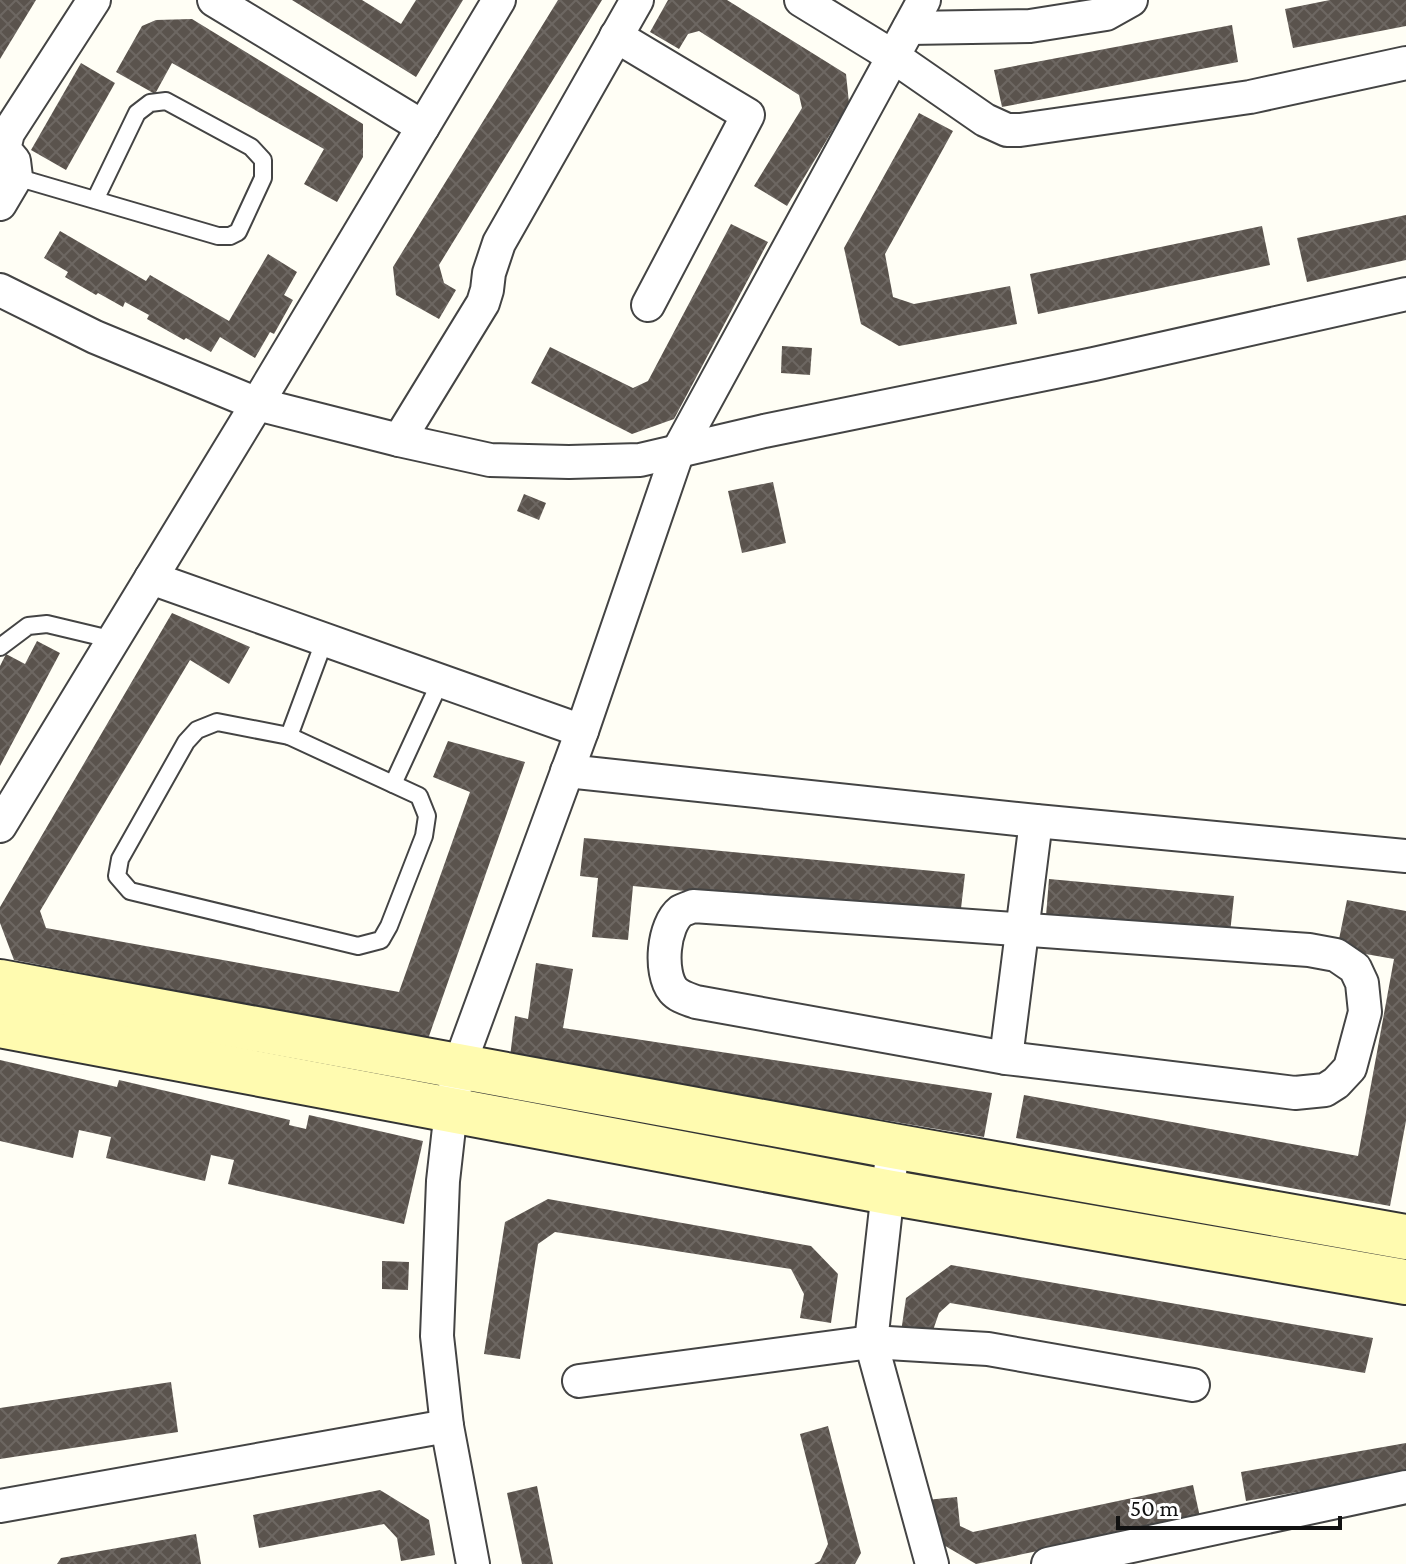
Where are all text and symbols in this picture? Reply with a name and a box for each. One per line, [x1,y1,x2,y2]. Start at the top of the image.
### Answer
scale bar [1118,1480,1340,1530]
text: 50 m [1130,1494,1179,1521]

